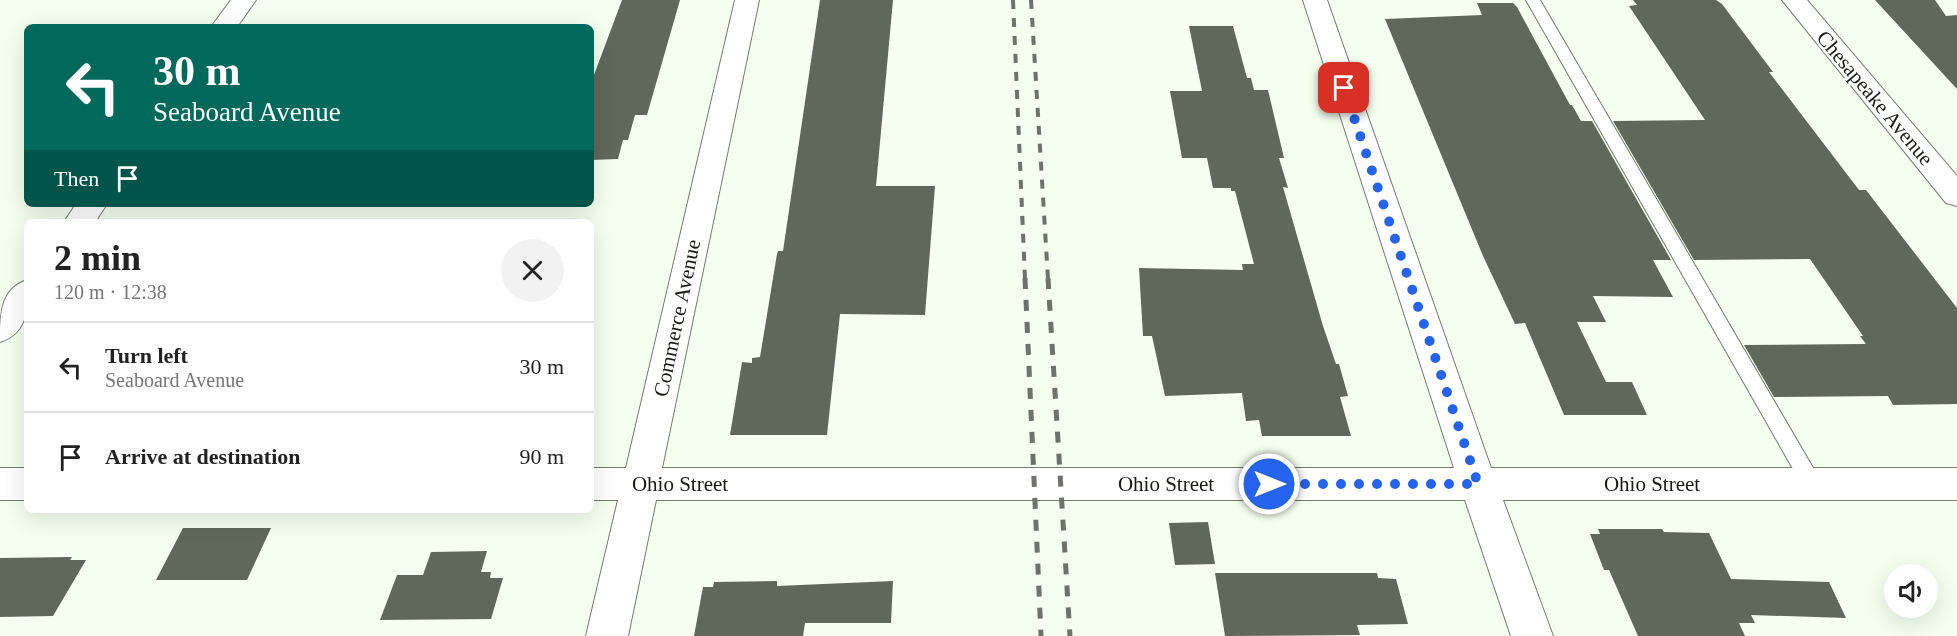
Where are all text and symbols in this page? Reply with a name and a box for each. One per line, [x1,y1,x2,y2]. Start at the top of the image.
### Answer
street label: Chesapeake Avenue [1812,26,1938,170]
icon: left [54,48,132,126]
text: 30 m [153,48,241,94]
pin [1318,62,1369,113]
icon: arrive [1327,71,1360,104]
text: Seaboard Avenue [153,97,341,127]
icon: arrive [111,162,144,195]
text: Then [54,166,99,191]
street label: Commerce Avenue [649,237,705,399]
text: 2 min [54,238,141,278]
button: close [501,239,564,302]
text: 120 m · 12:38 [54,281,167,303]
text: Turn left [105,343,188,368]
icon: left [54,351,87,384]
text: 30 m [519,354,564,379]
text: Seaboard Avenue [105,369,244,391]
icon: arrive [54,441,87,474]
text: Arrive at destination [105,444,301,469]
text: 90 m [519,444,564,469]
position arrow [1237,452,1301,516]
street label: Ohio Street [632,472,728,496]
street label: Ohio Street [1118,472,1214,496]
street label: Ohio Street [1604,472,1700,496]
map controls [1884,564,1938,618]
button: sound [1884,564,1938,618]

